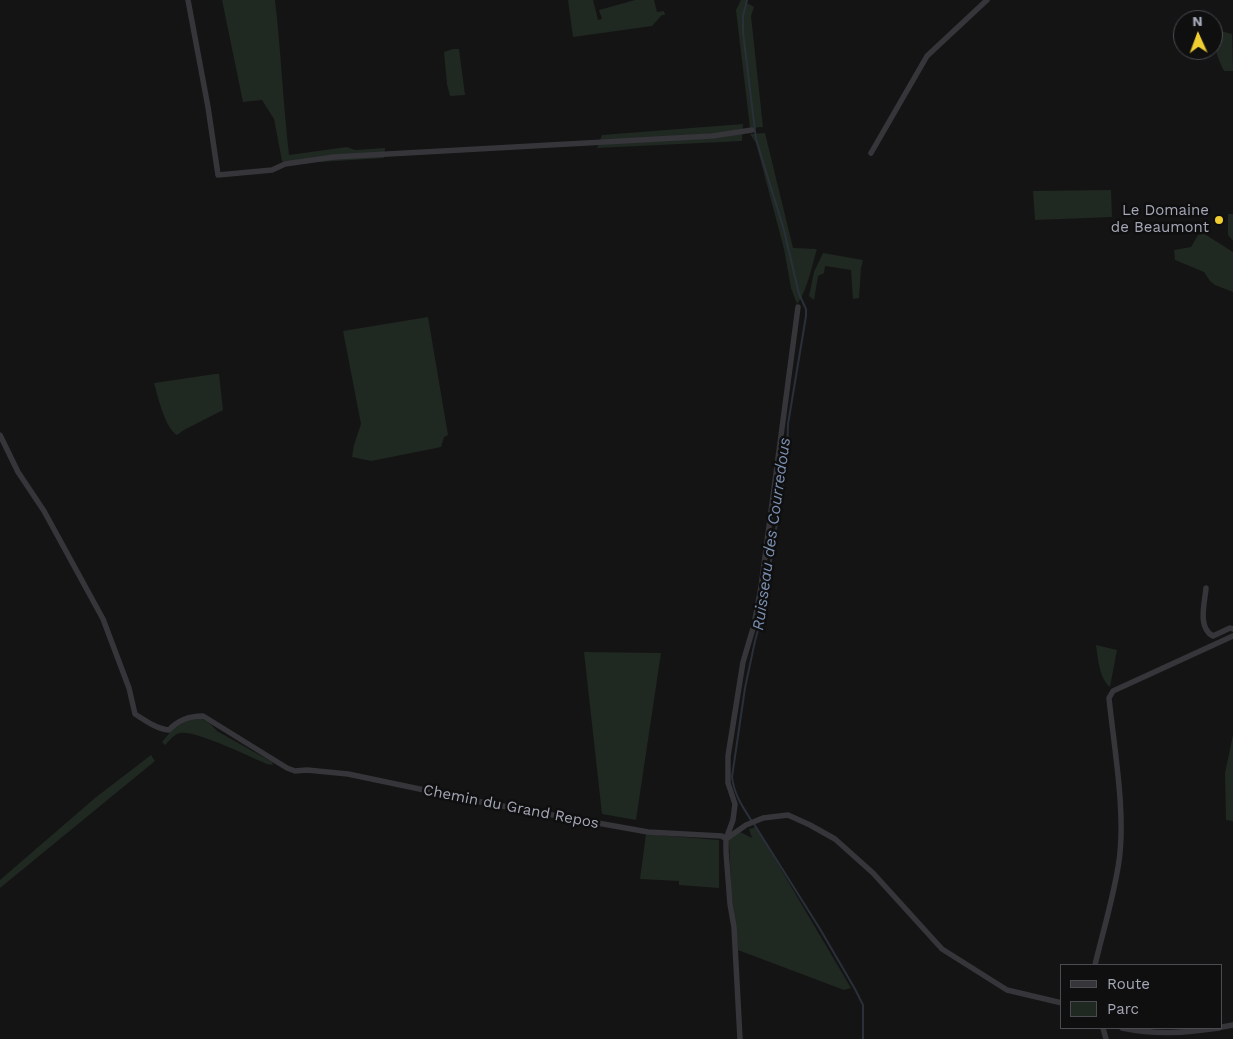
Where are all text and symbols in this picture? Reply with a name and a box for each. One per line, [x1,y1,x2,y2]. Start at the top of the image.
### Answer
north arrow [1173,10,1223,60]
text: N [1192,13,1203,29]
place label: Le Domaine de Beaumont [1111,202,1209,237]
marker: Le Domaine de Beaumont [1213,214,1225,226]
water label: Ruisseau des Courredous [749,436,795,632]
street label: Chemin du Grand Repos [422,781,600,833]
legend [1060,964,1223,1029]
text: Route [1107,975,1150,993]
text: Parc [1107,1000,1139,1018]

